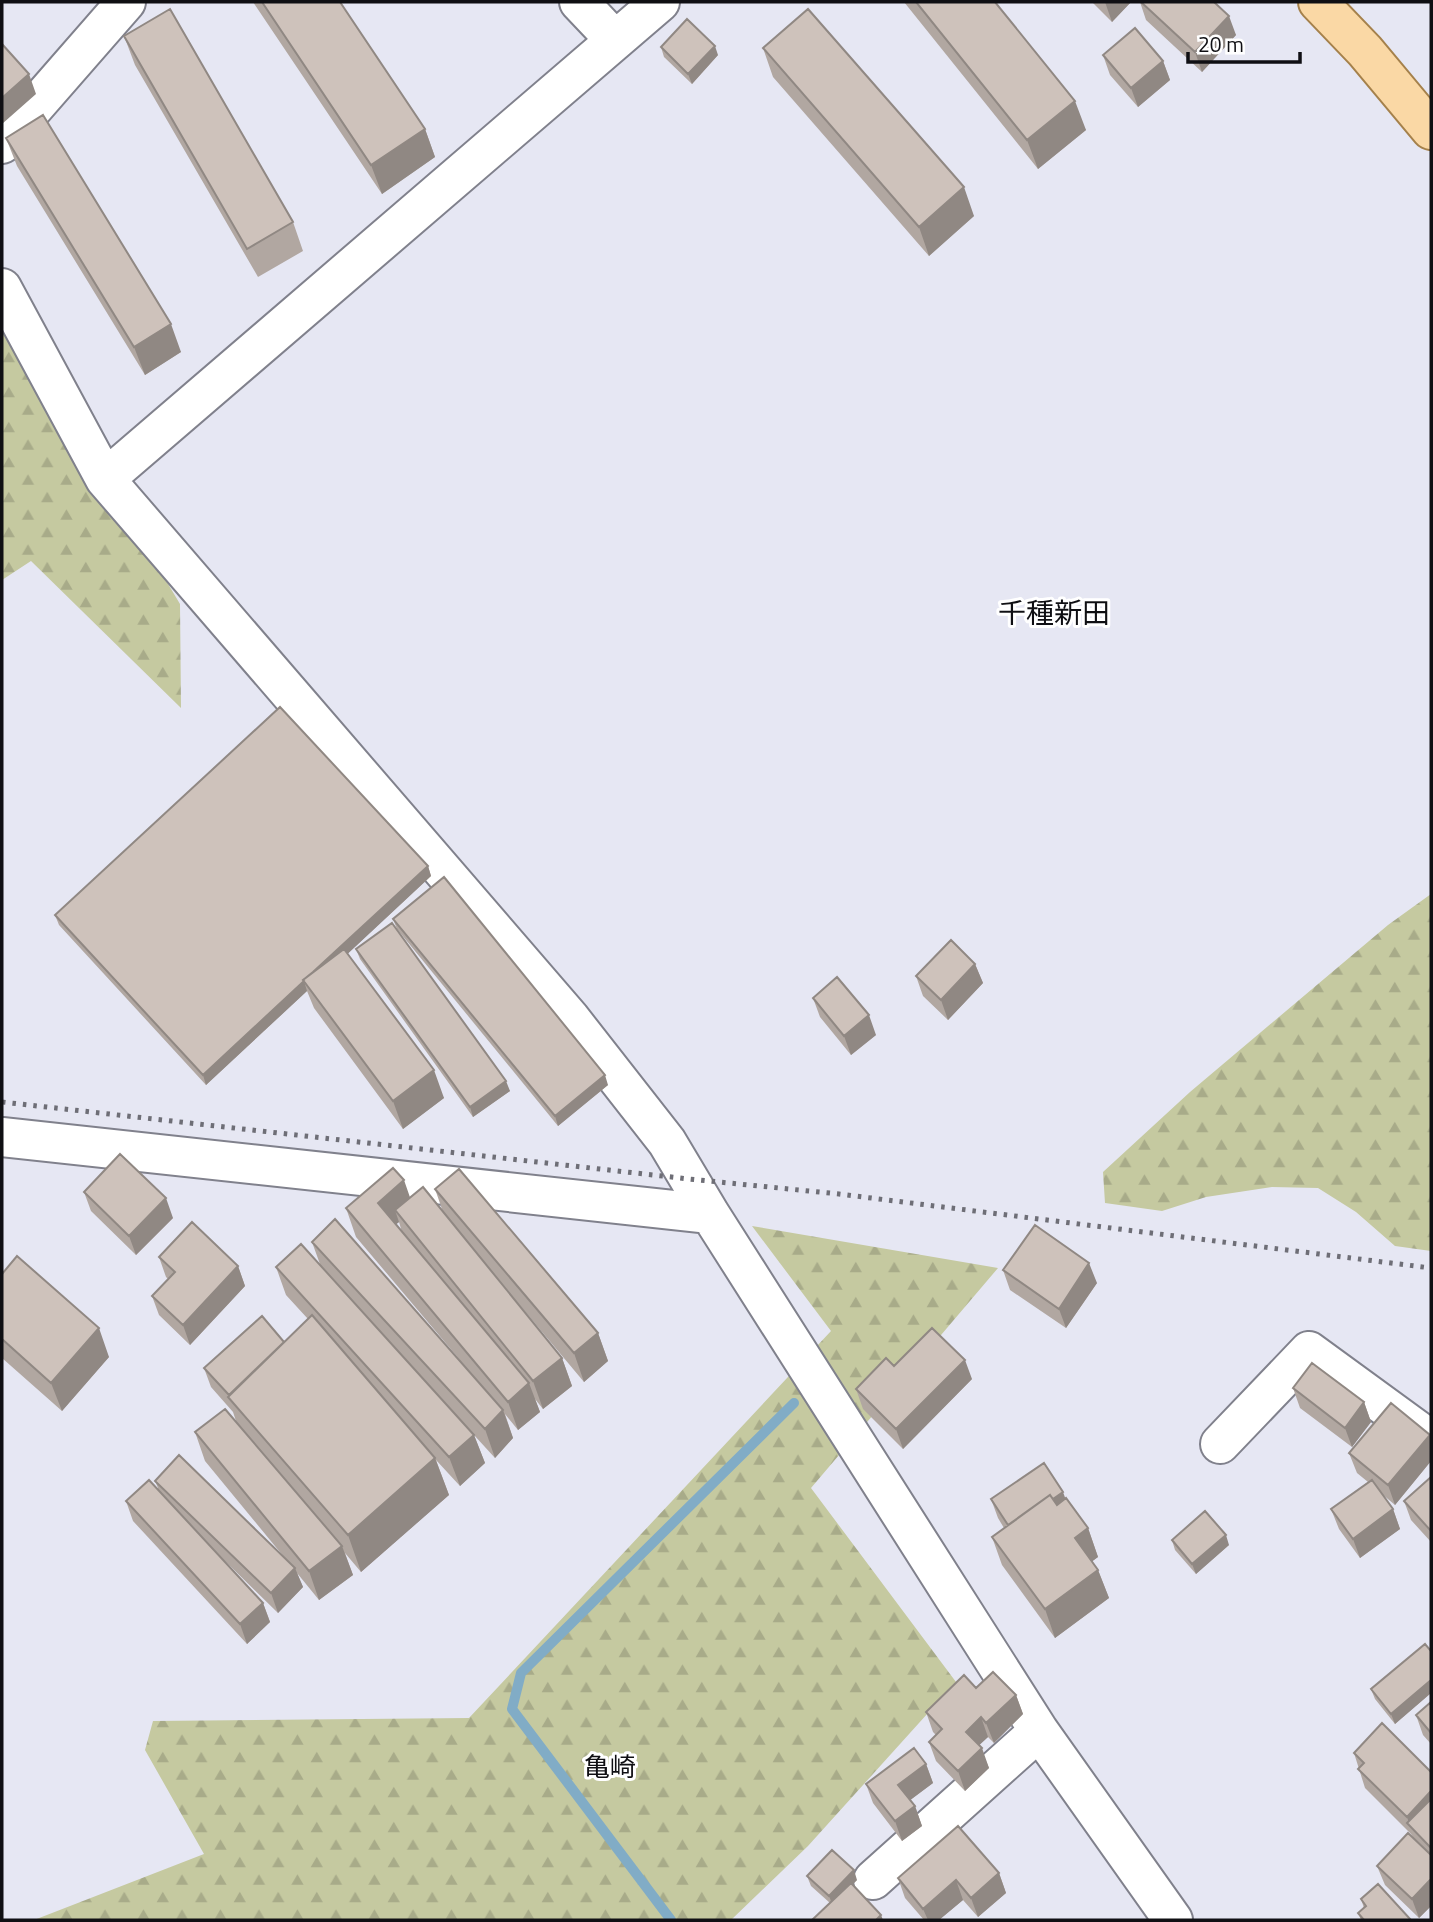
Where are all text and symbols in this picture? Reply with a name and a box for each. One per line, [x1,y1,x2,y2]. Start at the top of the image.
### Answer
scale bar [1188,21,1300,65]
text: 20 m [1198,28,1244,60]
district label: 千種新田 [998,591,1110,634]
district label: 亀崎 [584,1747,636,1786]

